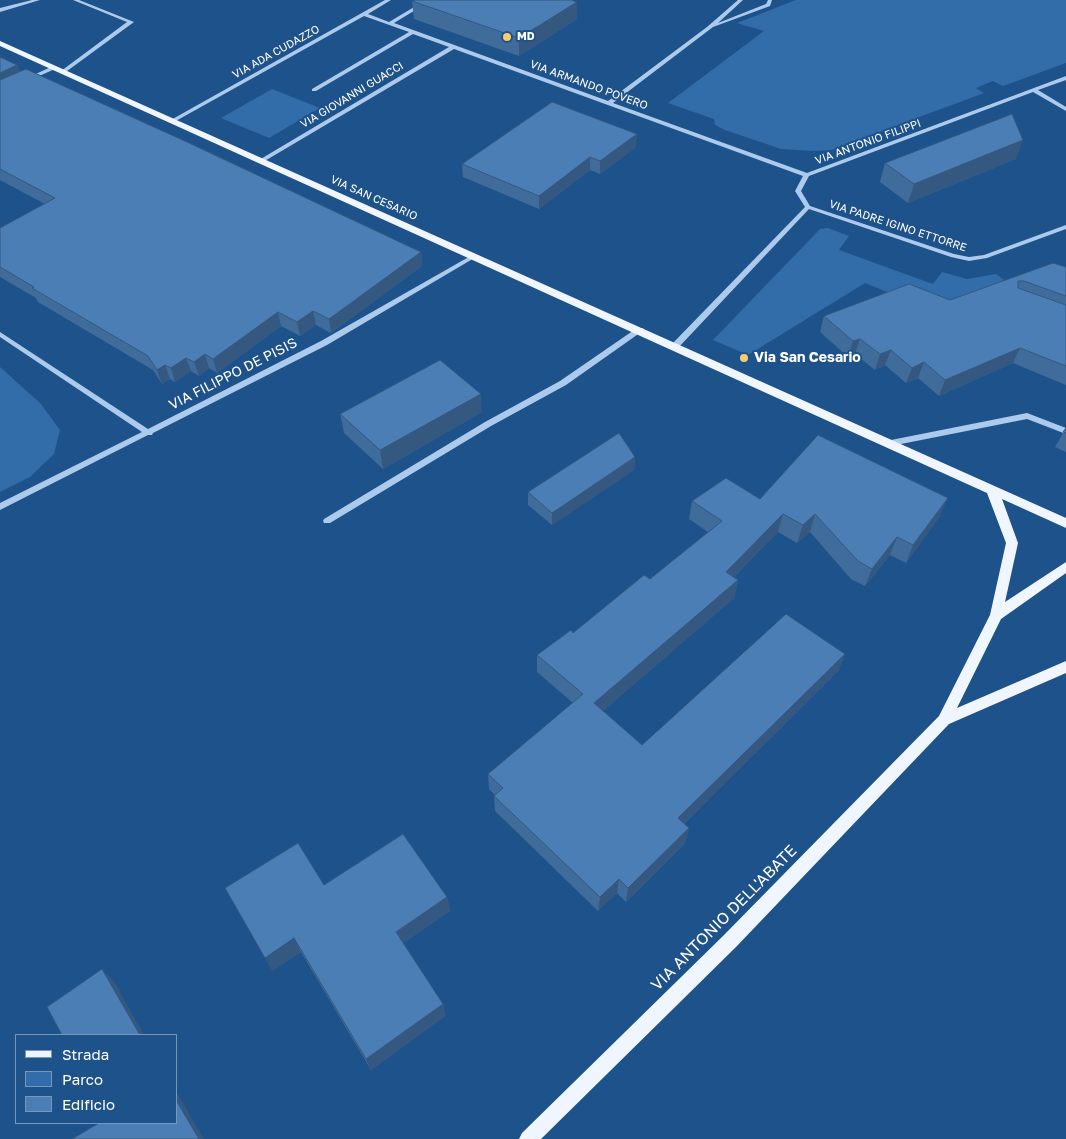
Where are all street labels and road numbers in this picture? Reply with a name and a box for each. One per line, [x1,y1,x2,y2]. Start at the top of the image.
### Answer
street label: VIA ADA CUDAZZO [230,23,322,81]
street label: VIA ARMANDO POVERO [528,58,650,112]
street label: VIA GIOVANNI GUACCI [298,59,406,131]
street label: VIA ANTONIO FILIPPI [813,117,923,167]
street label: VIA SAN CESARIO [328,173,420,223]
street label: VIA PADRE IGINO ETTORRE [828,198,968,254]
street label: VIA FILIPPO DE PISIS [166,334,300,414]
street label: VIA ANTONIO DELL'ABATE [647,841,801,995]

